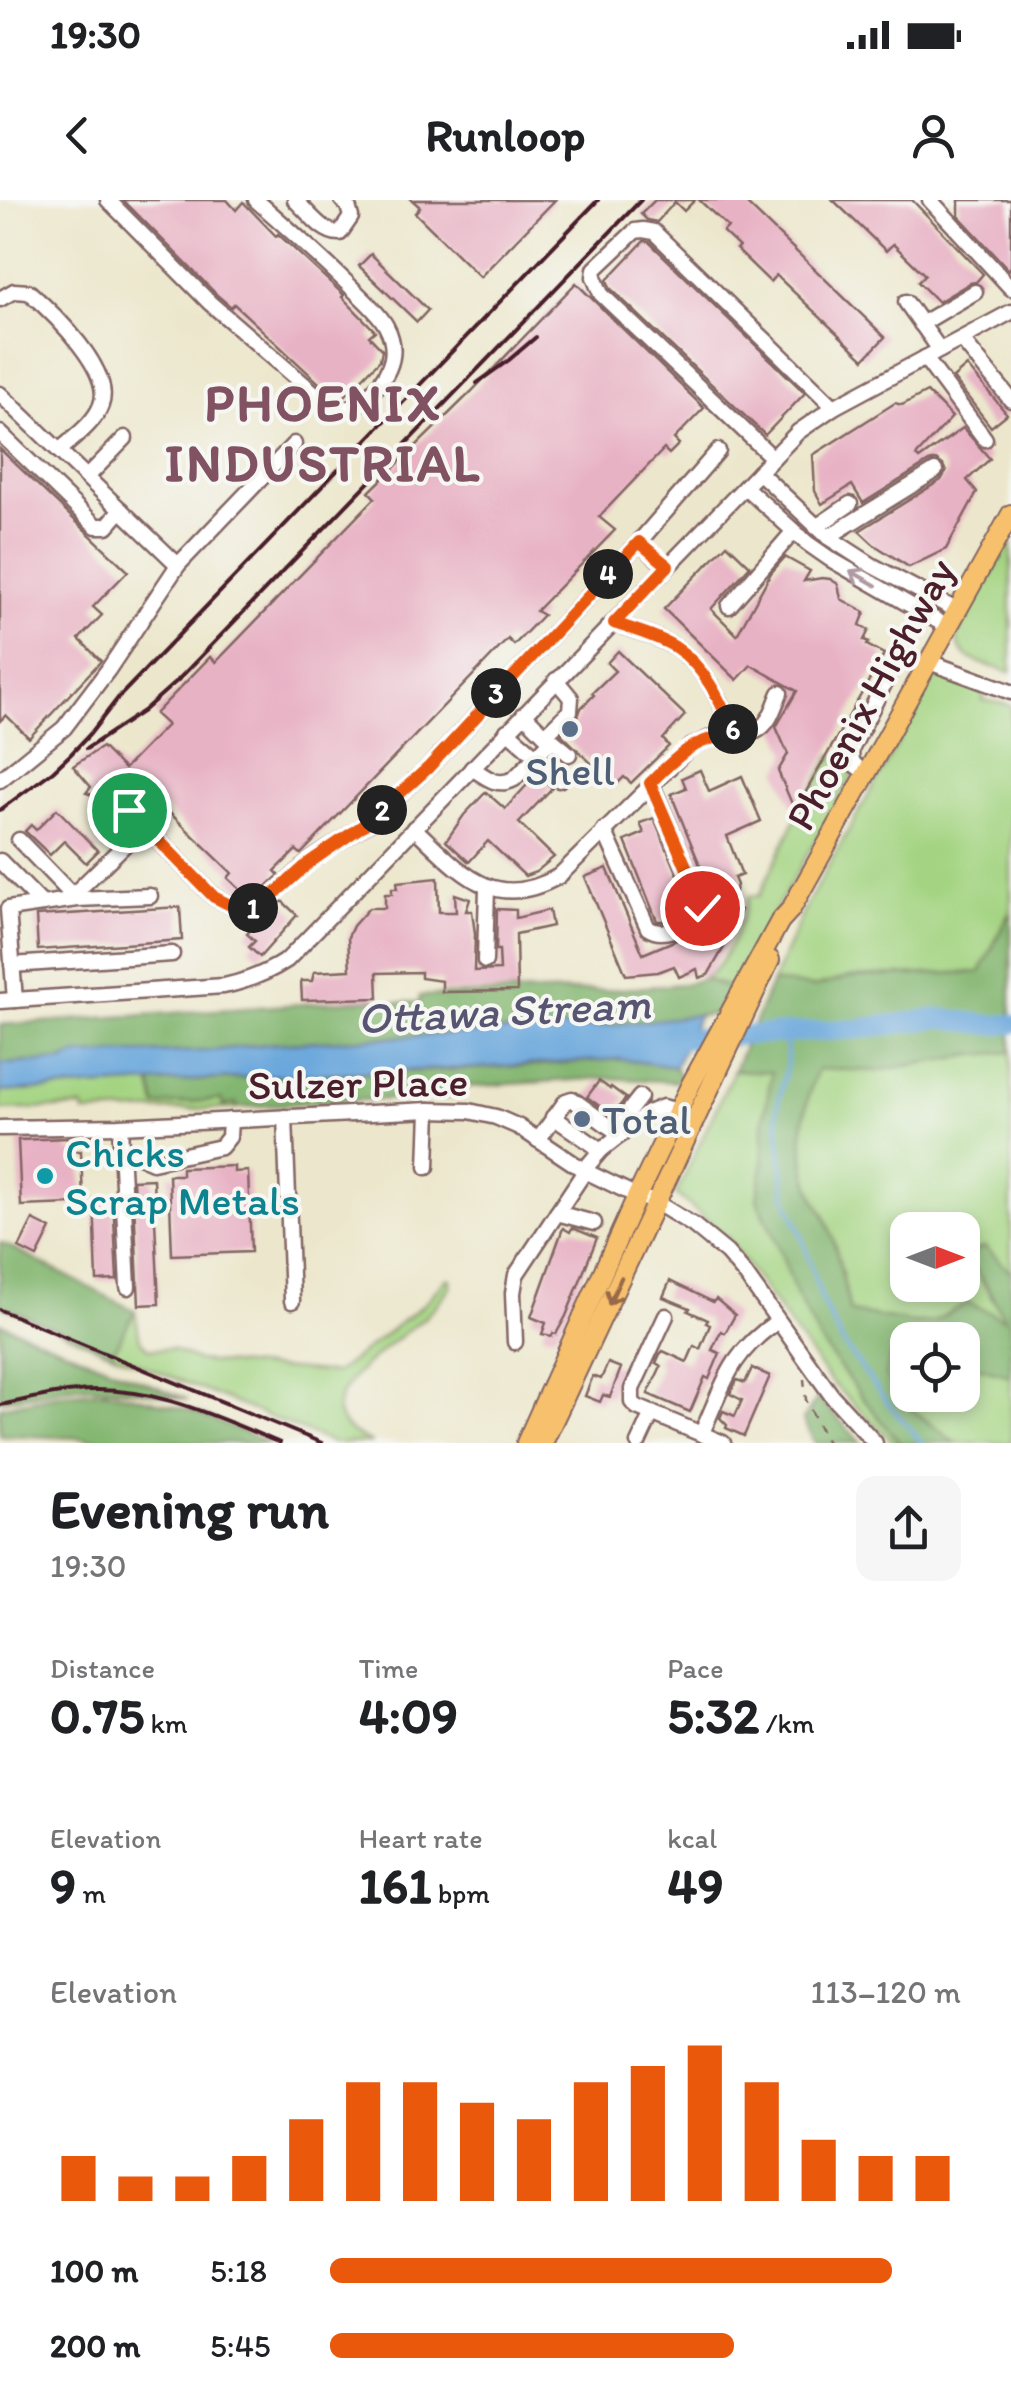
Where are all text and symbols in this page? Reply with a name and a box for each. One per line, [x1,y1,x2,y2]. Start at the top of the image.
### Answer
text: 19:30 [50,12,141,58]
icon: back [50,108,105,163]
text: Runloop [426,108,585,162]
icon: person [906,108,961,163]
district label: PHOENIX INDUSTRIAL [164,372,482,494]
pin: 4 [583,549,633,599]
street label: Phoenix Highway [774,549,966,839]
text: 4 [600,557,616,591]
one-way arrow [849,568,879,588]
pin: 3 [471,668,521,718]
text: 3 [488,676,504,710]
pin: 6 [708,704,758,754]
text: 6 [726,712,740,746]
marker: Shell [559,718,581,740]
place label: Shell [525,745,615,796]
pin [87,768,172,853]
icon: arrive [102,783,157,838]
pin: 2 [357,785,407,835]
text: 2 [375,793,389,827]
pin [660,866,745,951]
icon: check [675,881,730,936]
pin: 1 [228,883,278,933]
text: 1 [247,891,260,925]
water label: Ottawa Stream [356,975,652,1045]
street label: Sulzer Place [247,1056,469,1110]
place label: Total [602,1094,691,1145]
marker: Total [571,1108,593,1130]
place label: Chicks Scrap Metals [65,1127,300,1226]
marker: Chicks Scrap Metals [34,1165,56,1187]
north arrow [890,1212,980,1302]
map controls [890,1212,980,1412]
one-way arrow [604,1275,623,1305]
button: locate [890,1322,980,1412]
text: Evening run [50,1476,329,1542]
button: share [856,1476,961,1581]
text: 19:30 [50,1547,127,1585]
text: Distance [50,1651,155,1685]
text: Time [359,1651,418,1685]
text: Pace [667,1651,723,1685]
text: 0.75 [50,1685,144,1746]
text: 4:09 [359,1685,458,1746]
text: 5:32 [667,1685,759,1746]
text: km [144,1706,187,1740]
text: /km [759,1706,815,1740]
text: Elevation [50,1821,161,1855]
text: Heart rate [359,1821,483,1855]
text: kcal [667,1821,717,1855]
text: 9 [50,1855,76,1916]
text: 161 [359,1855,432,1916]
text: 49 [667,1855,724,1916]
text: m [76,1876,106,1910]
text: bpm [432,1876,490,1910]
text: Elevation [50,1973,177,2011]
text: 113–120 m [811,1973,961,2011]
text: 100 m [50,2252,138,2290]
text: 5:18 [210,2252,267,2290]
text: 200 m [50,2327,140,2365]
text: 5:45 [210,2327,271,2365]

